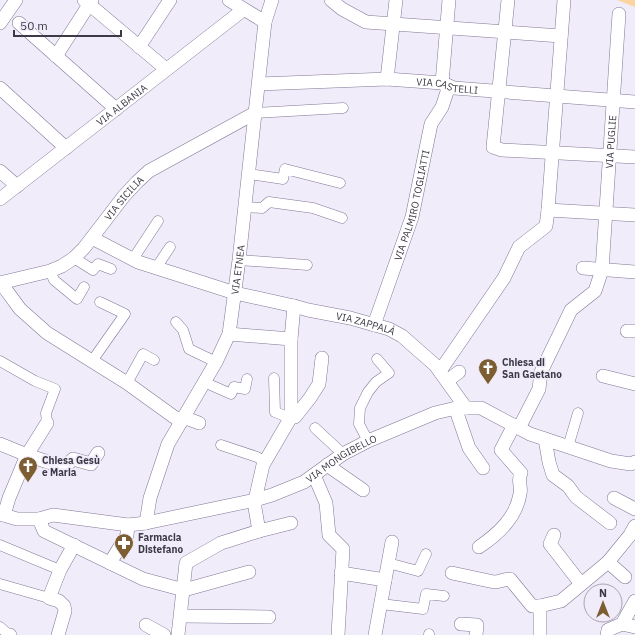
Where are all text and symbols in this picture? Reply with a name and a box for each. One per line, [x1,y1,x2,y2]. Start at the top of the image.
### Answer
scale bar [14,12,121,38]
text: 50 m [20,18,48,33]
street label: VIA CASTELLI [416,75,479,96]
street label: VIA ALBANIA [94,80,150,128]
street label: VIA PUGLIE [602,115,619,169]
street label: VIA PALMIRO TOGLIATTI [391,149,432,262]
street label: VIA SICILIA [101,172,147,223]
street label: VIA ETNEA [228,244,247,295]
street label: VIA ZAPPALÀ [335,309,398,338]
place label: Chiesa di San Gaetano [502,356,562,381]
church icon: Chiesa di San Gaetano [477,357,499,385]
street label: VIA MONGIBELLO [303,432,379,485]
place label: Chiesa Gesù e Maria [42,454,100,479]
church icon: Chiesa Gesù e Maria [17,455,39,483]
place label: Farmacia Distefano [138,531,183,556]
pharmacy icon: Farmacia Distefano [113,532,135,560]
north arrow [583,583,623,623]
text: N [599,586,607,600]

